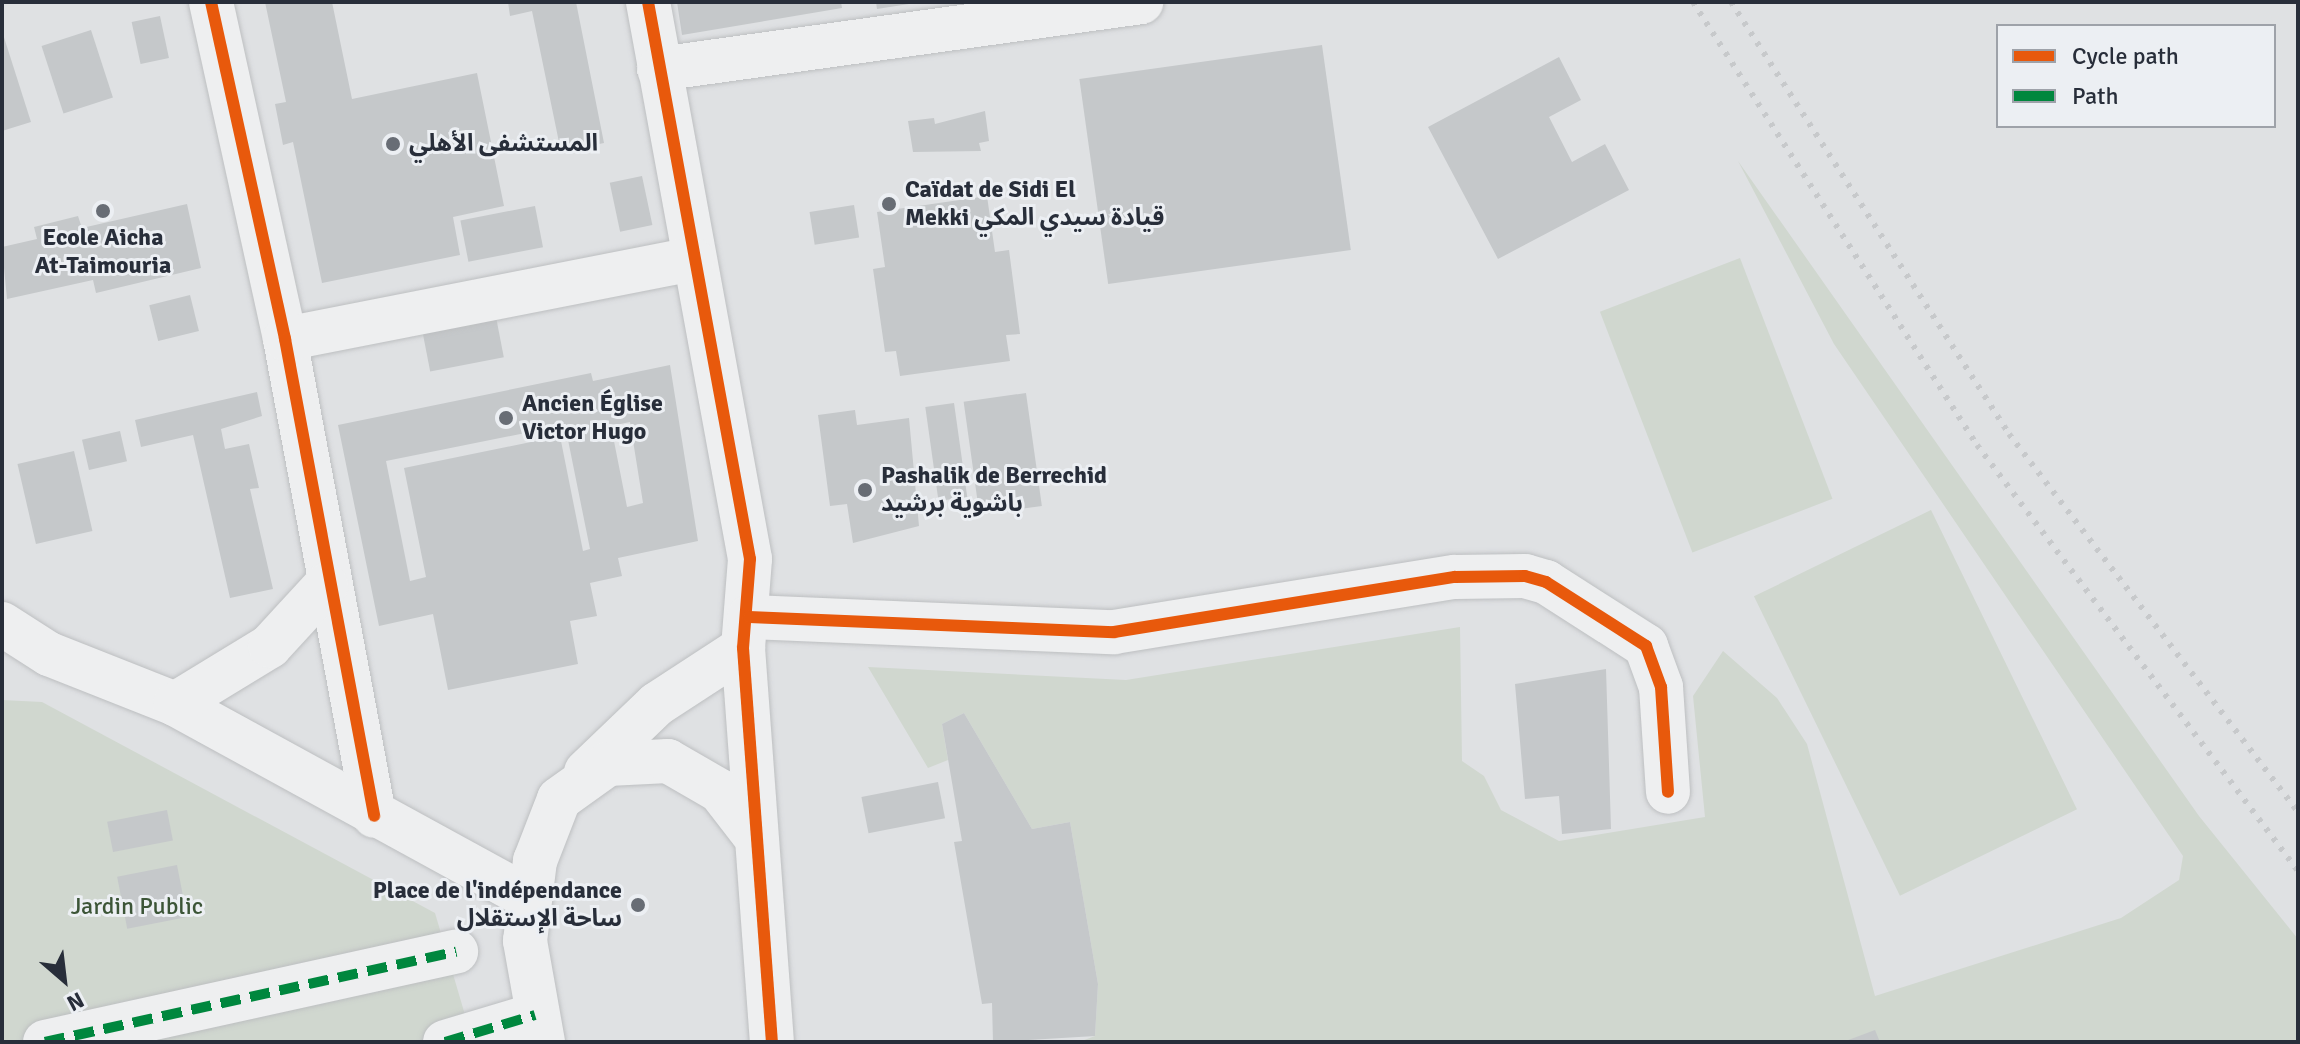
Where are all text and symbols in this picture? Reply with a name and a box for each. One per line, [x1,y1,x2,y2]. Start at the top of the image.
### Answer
legend [1996,24,2276,128]
text: Cycle path [2072,41,2179,71]
text: Path [2072,81,2118,111]
place label: المستشفى الأهلي [409,130,598,158]
marker: المستشفى الأهلي [384,135,402,153]
place label: Caïdat de Sidi El Mekki قيادة سيدي المكي [905,176,1164,232]
marker: Caïdat de Sidi El Mekki قيادة سيدي المكي [880,195,898,213]
marker: Ecole Aicha At-Taimouria [94,202,112,220]
place label: Ecole Aicha At-Taimouria [35,224,171,280]
place label: Ancien Église Victor Hugo [522,390,663,446]
marker: Ancien Église Victor Hugo [497,409,515,427]
place label: Pashalik de Berrechid باشوية برشيد [881,462,1107,518]
marker: Pashalik de Berrechid باشوية برشيد [856,481,874,499]
place label: Place de l'indépendance ساحة الإستقلال [373,877,622,933]
park label: Jardin Public [71,893,203,921]
marker: Place de l'indépendance ساحة الإستقلال [629,896,647,914]
north arrow [24,940,104,1020]
text: N [62,986,89,1017]

